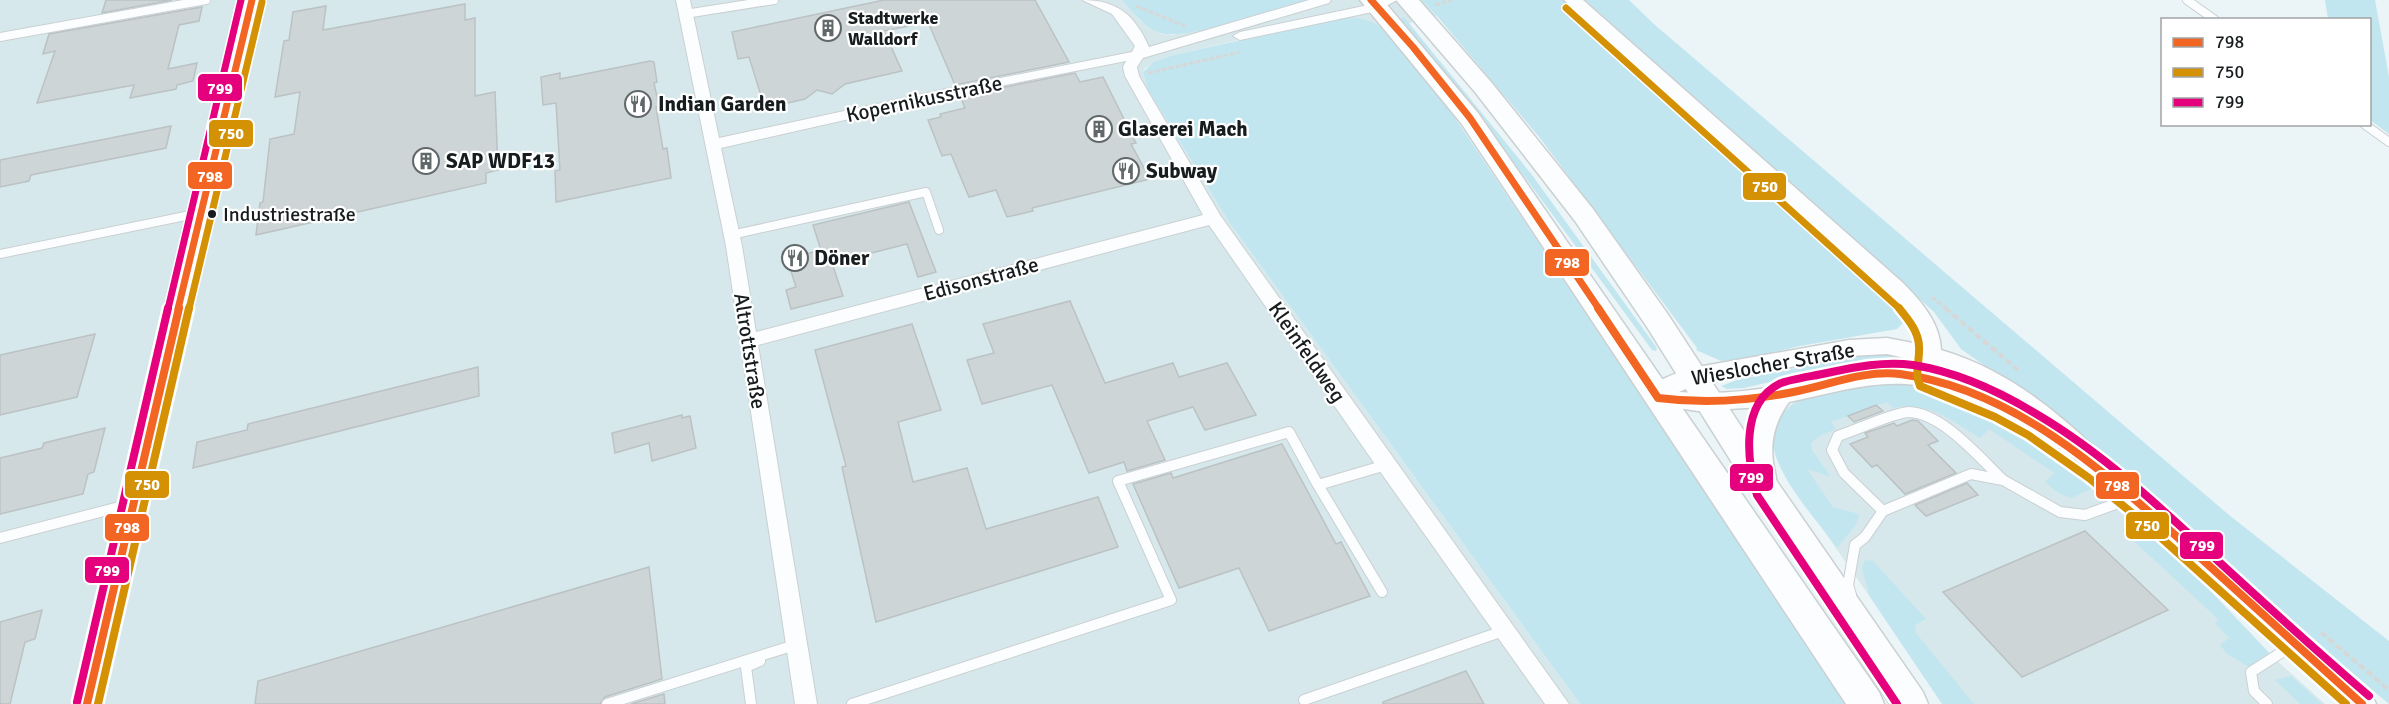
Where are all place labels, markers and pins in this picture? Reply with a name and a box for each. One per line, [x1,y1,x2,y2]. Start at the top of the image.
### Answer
place label: Stadtwerke Walldorf [848,7,938,50]
building icon: Stadtwerke Walldorf [813,13,843,43]
restaurant icon: Indian Garden [623,89,653,119]
place label: Indian Garden [658,91,786,117]
building icon: Glaserei Mach [1084,114,1114,144]
place label: Glaserei Mach [1118,116,1248,142]
building icon: SAP WDF13 [411,146,441,176]
place label: SAP WDF13 [446,148,555,174]
restaurant icon: Subway [1111,156,1141,186]
place label: Subway [1146,158,1218,184]
place label: Industriestraße [223,202,356,227]
marker: Industriestraße [206,208,218,220]
restaurant icon: Döner [780,243,810,273]
place label: Döner [814,245,870,271]

